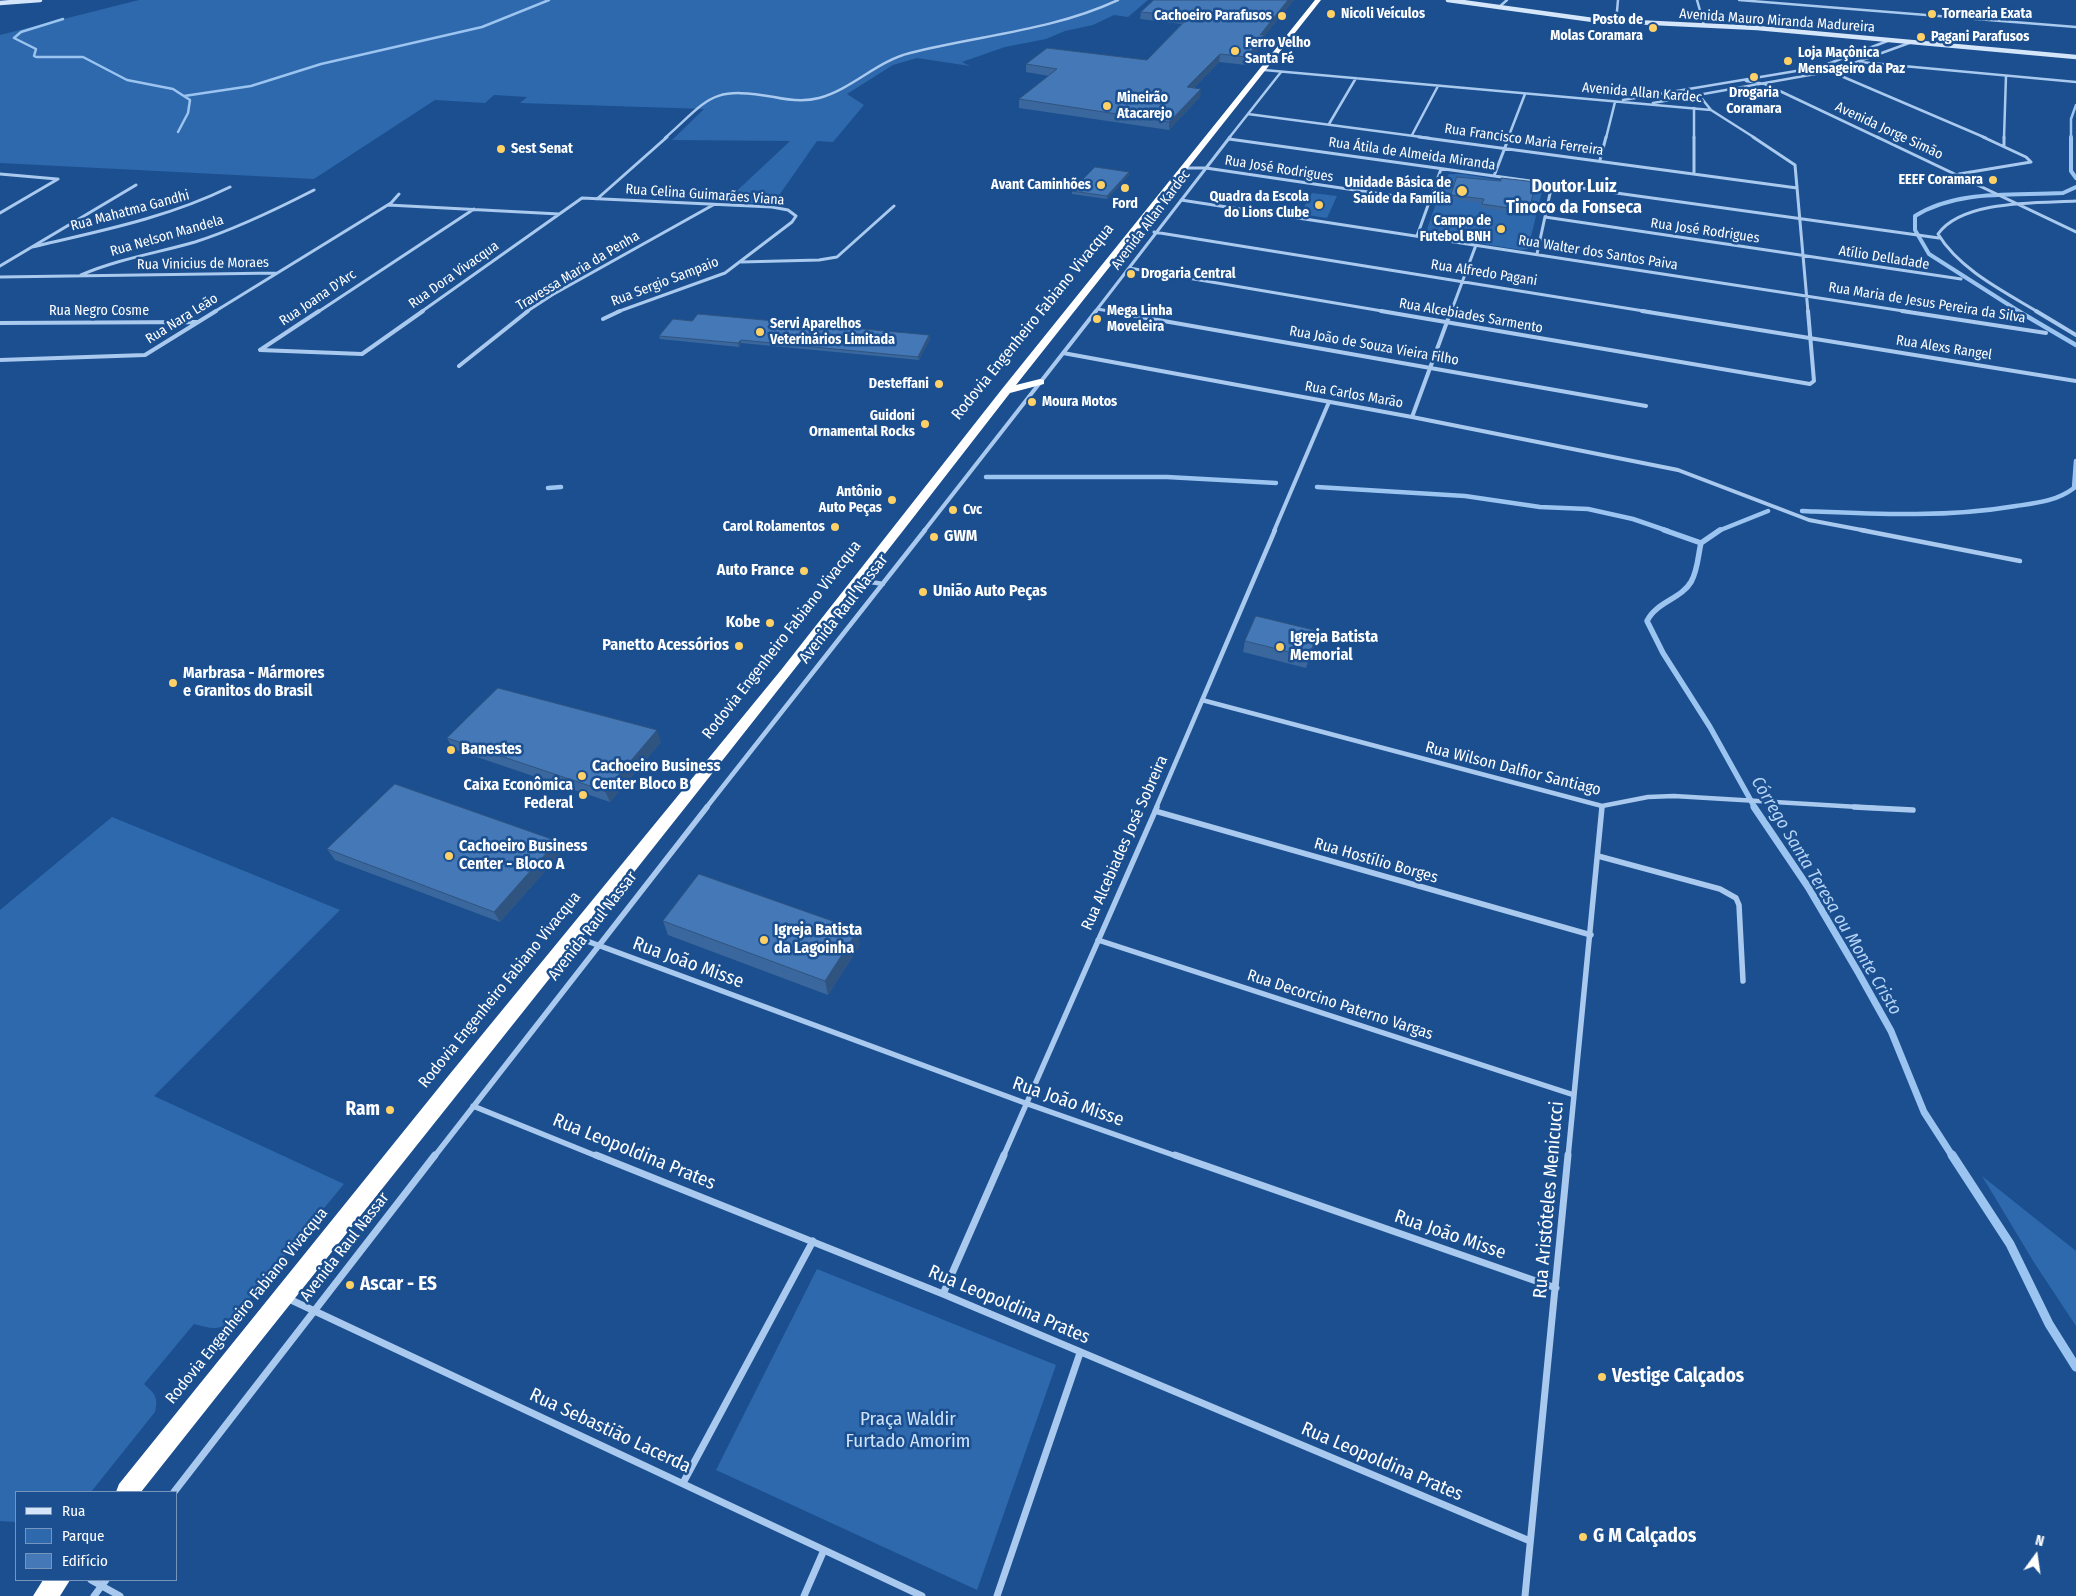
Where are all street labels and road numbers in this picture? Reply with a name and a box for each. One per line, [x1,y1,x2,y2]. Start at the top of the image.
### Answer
street label: Avenida Mauro Miranda Madureira [1679,6,1875,36]
street label: Avenida Allan Kardec [1581,79,1703,107]
street label: Avenida Jorge Simão [1832,99,1946,163]
street label: Rua Francisco Maria Ferreira [1443,121,1605,159]
street label: Rua Átila de Almeida Miranda [1327,134,1497,174]
street label: Rua José Rodrigues [1223,152,1335,186]
street label: Avenida Allan Kardec [1108,167,1194,273]
street label: Rua Celina Guimarães Viana [625,181,785,209]
street label: Rua Mahatma Gandhi [69,187,191,235]
street label: Rua Nelson Mandela [108,212,226,260]
street label: Rua José Rodrigues [1649,215,1761,247]
street label: Rodovia Engenheiro Fabiano Vivacqua [948,220,1118,424]
street label: Travessa Maria da Penha [513,228,643,314]
street label: Rua Walter dos Santos Paiva [1517,232,1679,274]
street label: Rua Dora Vivacqua [406,238,502,312]
street label: Atílio Delladade [1838,243,1930,273]
street label: Rua Vinicius de Moraes [137,254,269,274]
street label: Rua Sergio Sampaio [609,254,721,310]
street label: Rua Alfredo Pagani [1430,256,1538,290]
street label: Rua Joana D'Arc [276,266,360,330]
street label: Rua Maria de Jesus Pereira da Silva [1827,279,2027,327]
street label: Rua Nara Leão [143,290,221,348]
street label: Rua Alcebiades Sarmento [1398,295,1544,337]
street label: Rua Negro Cosme [49,303,149,319]
street label: Rua João de Souza Vieira Filho [1288,323,1460,369]
street label: Rua Alexs Rangel [1895,332,1993,364]
street label: Rua Carlos Marão [1304,378,1404,412]
street label: Rodovia Engenheiro Fabiano Vivacqua [698,537,866,743]
street label: Avenida Raul Nassar [795,551,893,667]
street label: Rua Wilson Dalfior Santiago [1423,738,1603,800]
street label: Rua Alcebiades José Sobreira [1078,753,1172,933]
street label: Rua Hostílio Borges [1312,834,1440,888]
street label: Avenida Raul Nassar [544,868,642,984]
street label: Rodovia Engenheiro Fabiano Vivacqua [415,888,585,1092]
street label: Rua João Misse [629,932,747,994]
street label: Rua Decorcino Paterno Vargas [1245,966,1435,1044]
street label: Rua João Misse [1009,1072,1127,1132]
street label: Rua Aristóteles Menicucci [1529,1100,1569,1300]
street label: Rua Leopoldina Prates [549,1109,719,1195]
street label: Avenida Raul Nassar [296,1189,394,1305]
street label: Rodovia Engenheiro Fabiano Vivacqua [162,1204,332,1408]
street label: Rua João Misse [1391,1205,1509,1265]
street label: Rua Leopoldina Prates [925,1261,1093,1349]
street label: Rua Sebastião Lacerda [526,1384,694,1478]
street label: Rua Leopoldina Prates [1298,1418,1466,1506]

